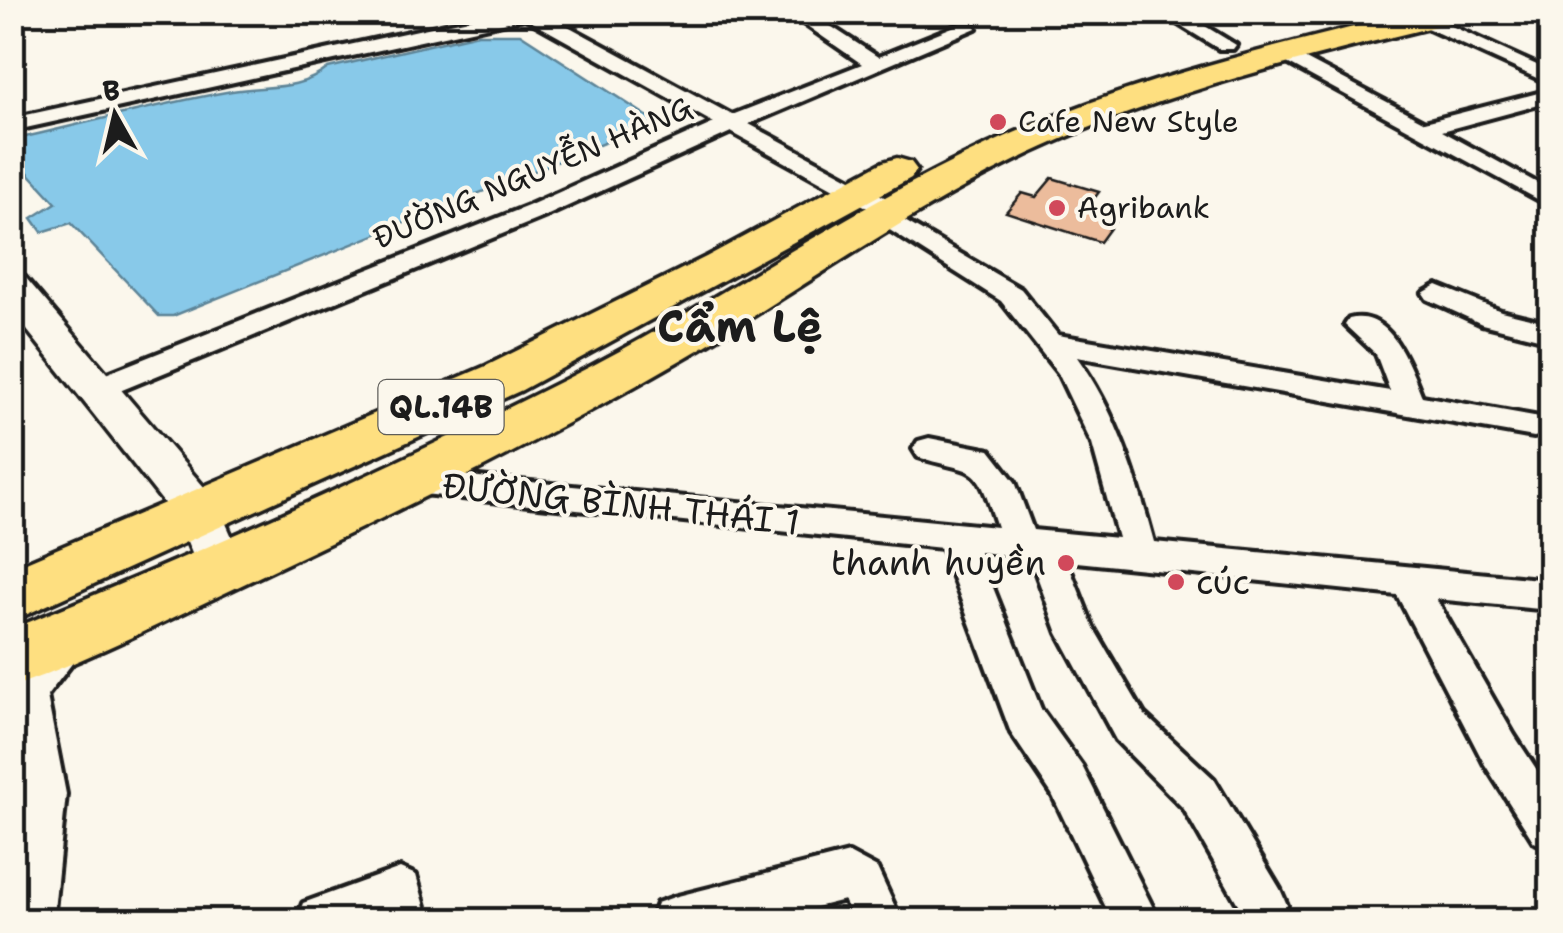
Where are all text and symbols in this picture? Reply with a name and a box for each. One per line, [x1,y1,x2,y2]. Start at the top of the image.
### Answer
north arrow [65,65,165,165]
text: B [100,70,123,110]
street label: ĐƯỜNG NGUYỄN HÀNG [366,85,699,258]
place label: Cafe New Style [1018,101,1239,142]
marker: Cafe New Style [987,111,1009,133]
place label: Agribank [1077,187,1210,228]
marker: Agribank [1046,197,1068,219]
district label: Cẩm Lệ [657,296,823,356]
road number: QL.14B [378,380,504,434]
street label: ĐƯỜNG BÌNH THÁI 1 [440,461,802,546]
place label: thanh huyền [831,539,1046,586]
marker: thanh huyền [1055,552,1077,574]
place label: cúc [1196,558,1250,605]
marker: cúc [1165,571,1187,593]

